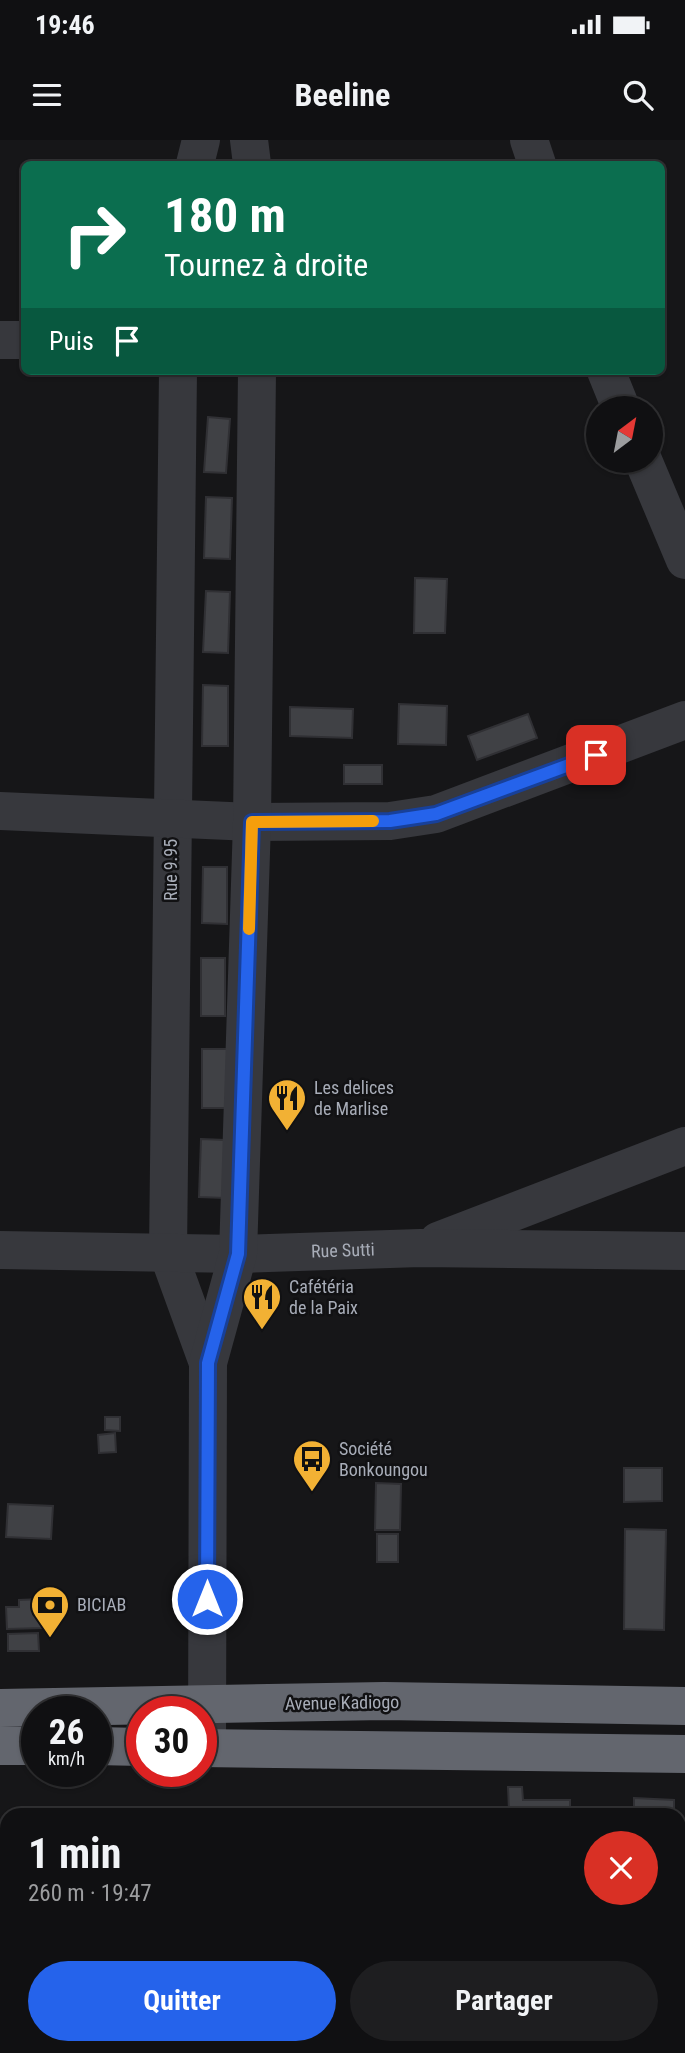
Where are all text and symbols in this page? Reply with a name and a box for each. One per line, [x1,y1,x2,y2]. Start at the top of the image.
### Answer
text: 19:46 [35,10,95,40]
icon: menu [28,76,66,114]
text: Beeline [295,76,390,114]
icon: search [619,76,657,114]
text: 180 m [164,187,286,244]
icon: right [49,189,140,280]
text: Tournez à droite [164,246,368,284]
icon: arrive [108,322,146,360]
text: Puis [49,326,94,356]
north arrow [586,396,663,472]
map controls [586,396,663,473]
pin [566,725,626,785]
icon: arrive [577,736,615,774]
street label: Rue 9.95 [160,839,181,901]
restaurant icon: Les delices de Marlise [266,1077,308,1132]
place label: Les delices de Marlise [314,1077,394,1119]
street label: Rue Sutti [311,1238,375,1262]
restaurant icon: Cafétéria de la Paix [241,1276,283,1331]
place label: Cafétéria de la Paix [289,1276,358,1318]
bus stop icon: Société Bonkoungou [291,1438,333,1493]
place label: Société Bonkoungou [339,1438,428,1480]
position arrow [170,1562,244,1636]
bank icon: BICIAB [29,1584,71,1639]
place label: BICIAB [77,1594,126,1615]
street label: Avenue Kadiogo [285,1691,399,1714]
speed limit sign: 30 [126,1696,217,1787]
text: 26 [49,1712,84,1753]
text: km/h [48,1748,85,1769]
text: 1 min [28,1829,121,1878]
button: close [584,1831,658,1905]
text: 260 m · 19:47 [28,1880,152,1907]
button: Quitter [28,1961,336,2041]
button: Partager [350,1961,658,2041]

